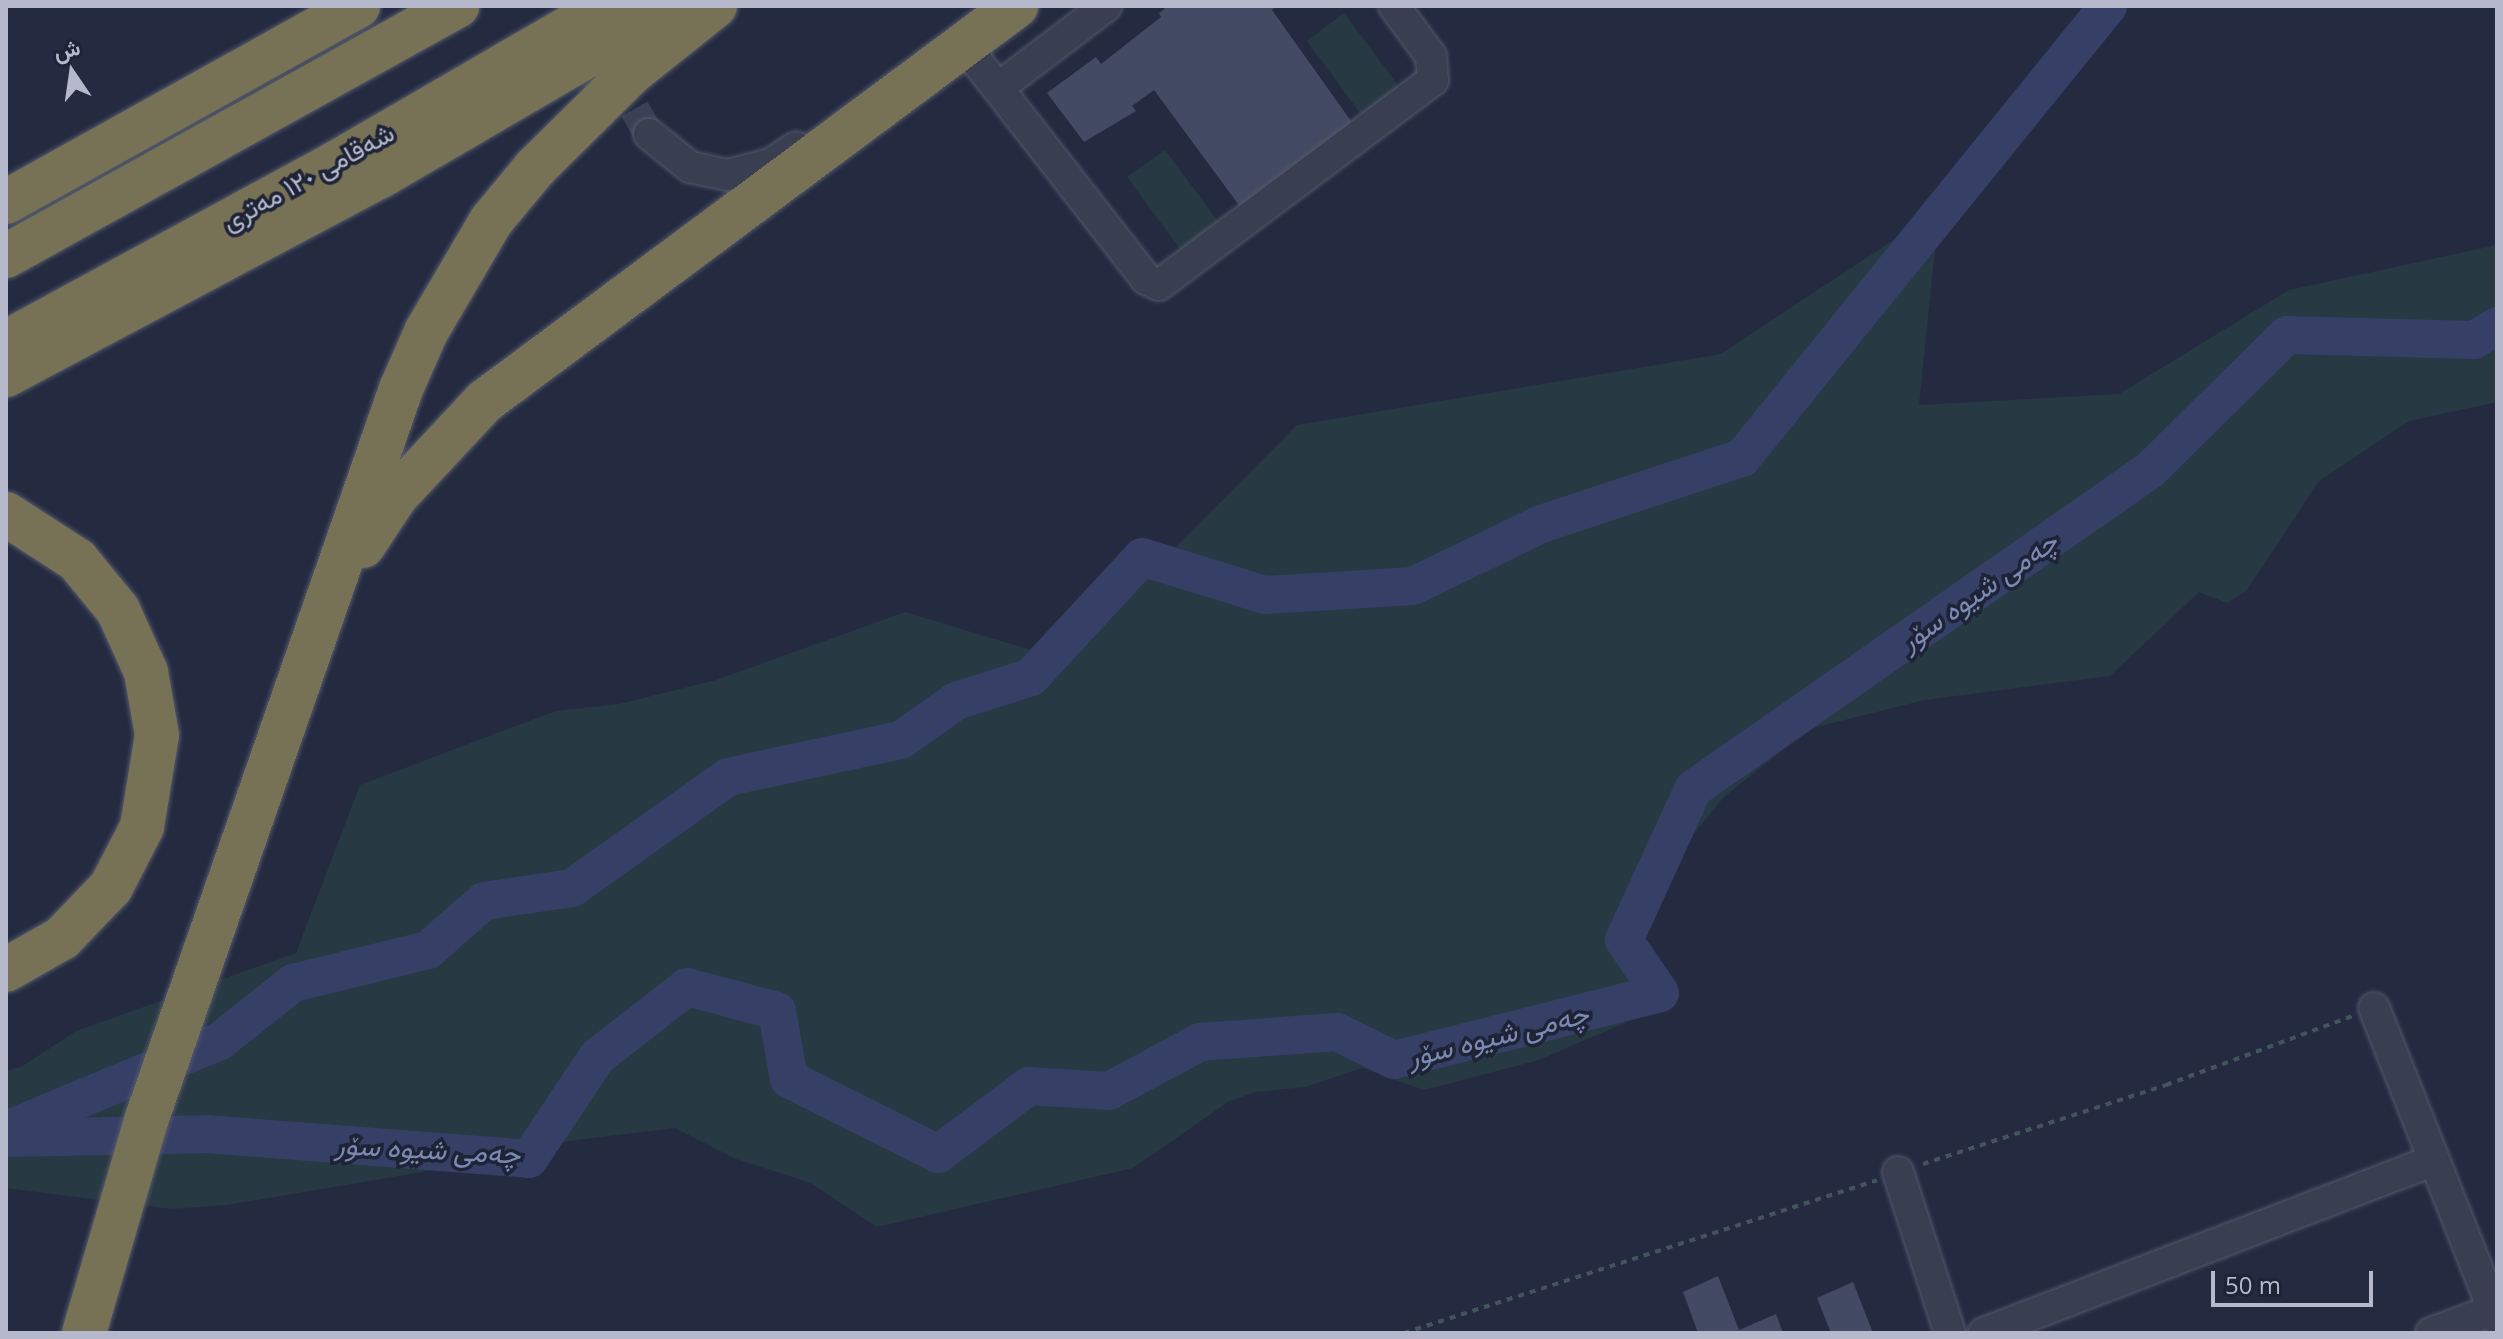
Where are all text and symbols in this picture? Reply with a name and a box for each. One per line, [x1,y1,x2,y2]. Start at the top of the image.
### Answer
text: ش [50,31,83,66]
north arrow [32,32,112,112]
street label: شەقامی ١٢٠ مەتری [216,117,400,237]
water label: چەمی شیوە سۆر [1893,523,2063,657]
water label: چەمی شیوە سۆر [1404,995,1592,1073]
water label: چەمی شیوە سۆر [335,1126,521,1170]
scale bar [2215,1255,2377,1305]
text: 50 m [2225,1268,2281,1301]

